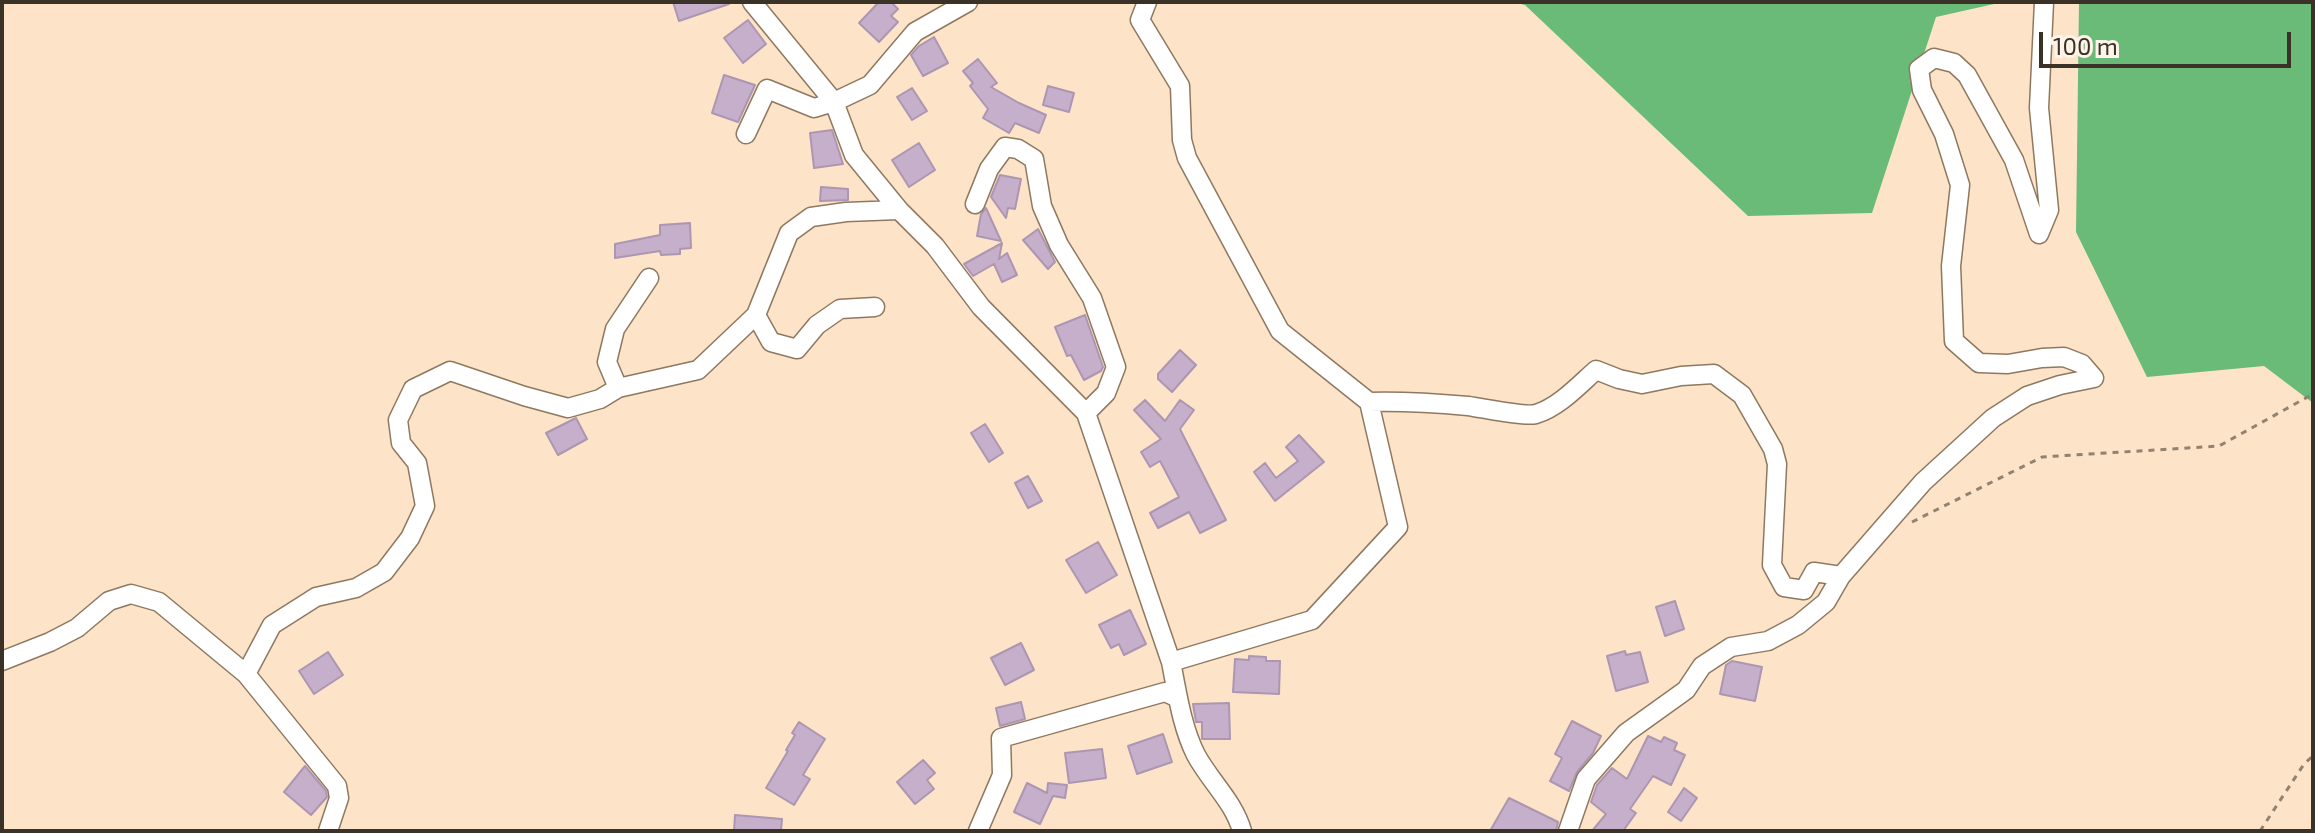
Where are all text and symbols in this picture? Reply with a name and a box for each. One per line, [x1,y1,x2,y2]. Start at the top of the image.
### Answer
scale bar [2043,16,2295,66]
text: 100 m [2053,31,2118,60]

